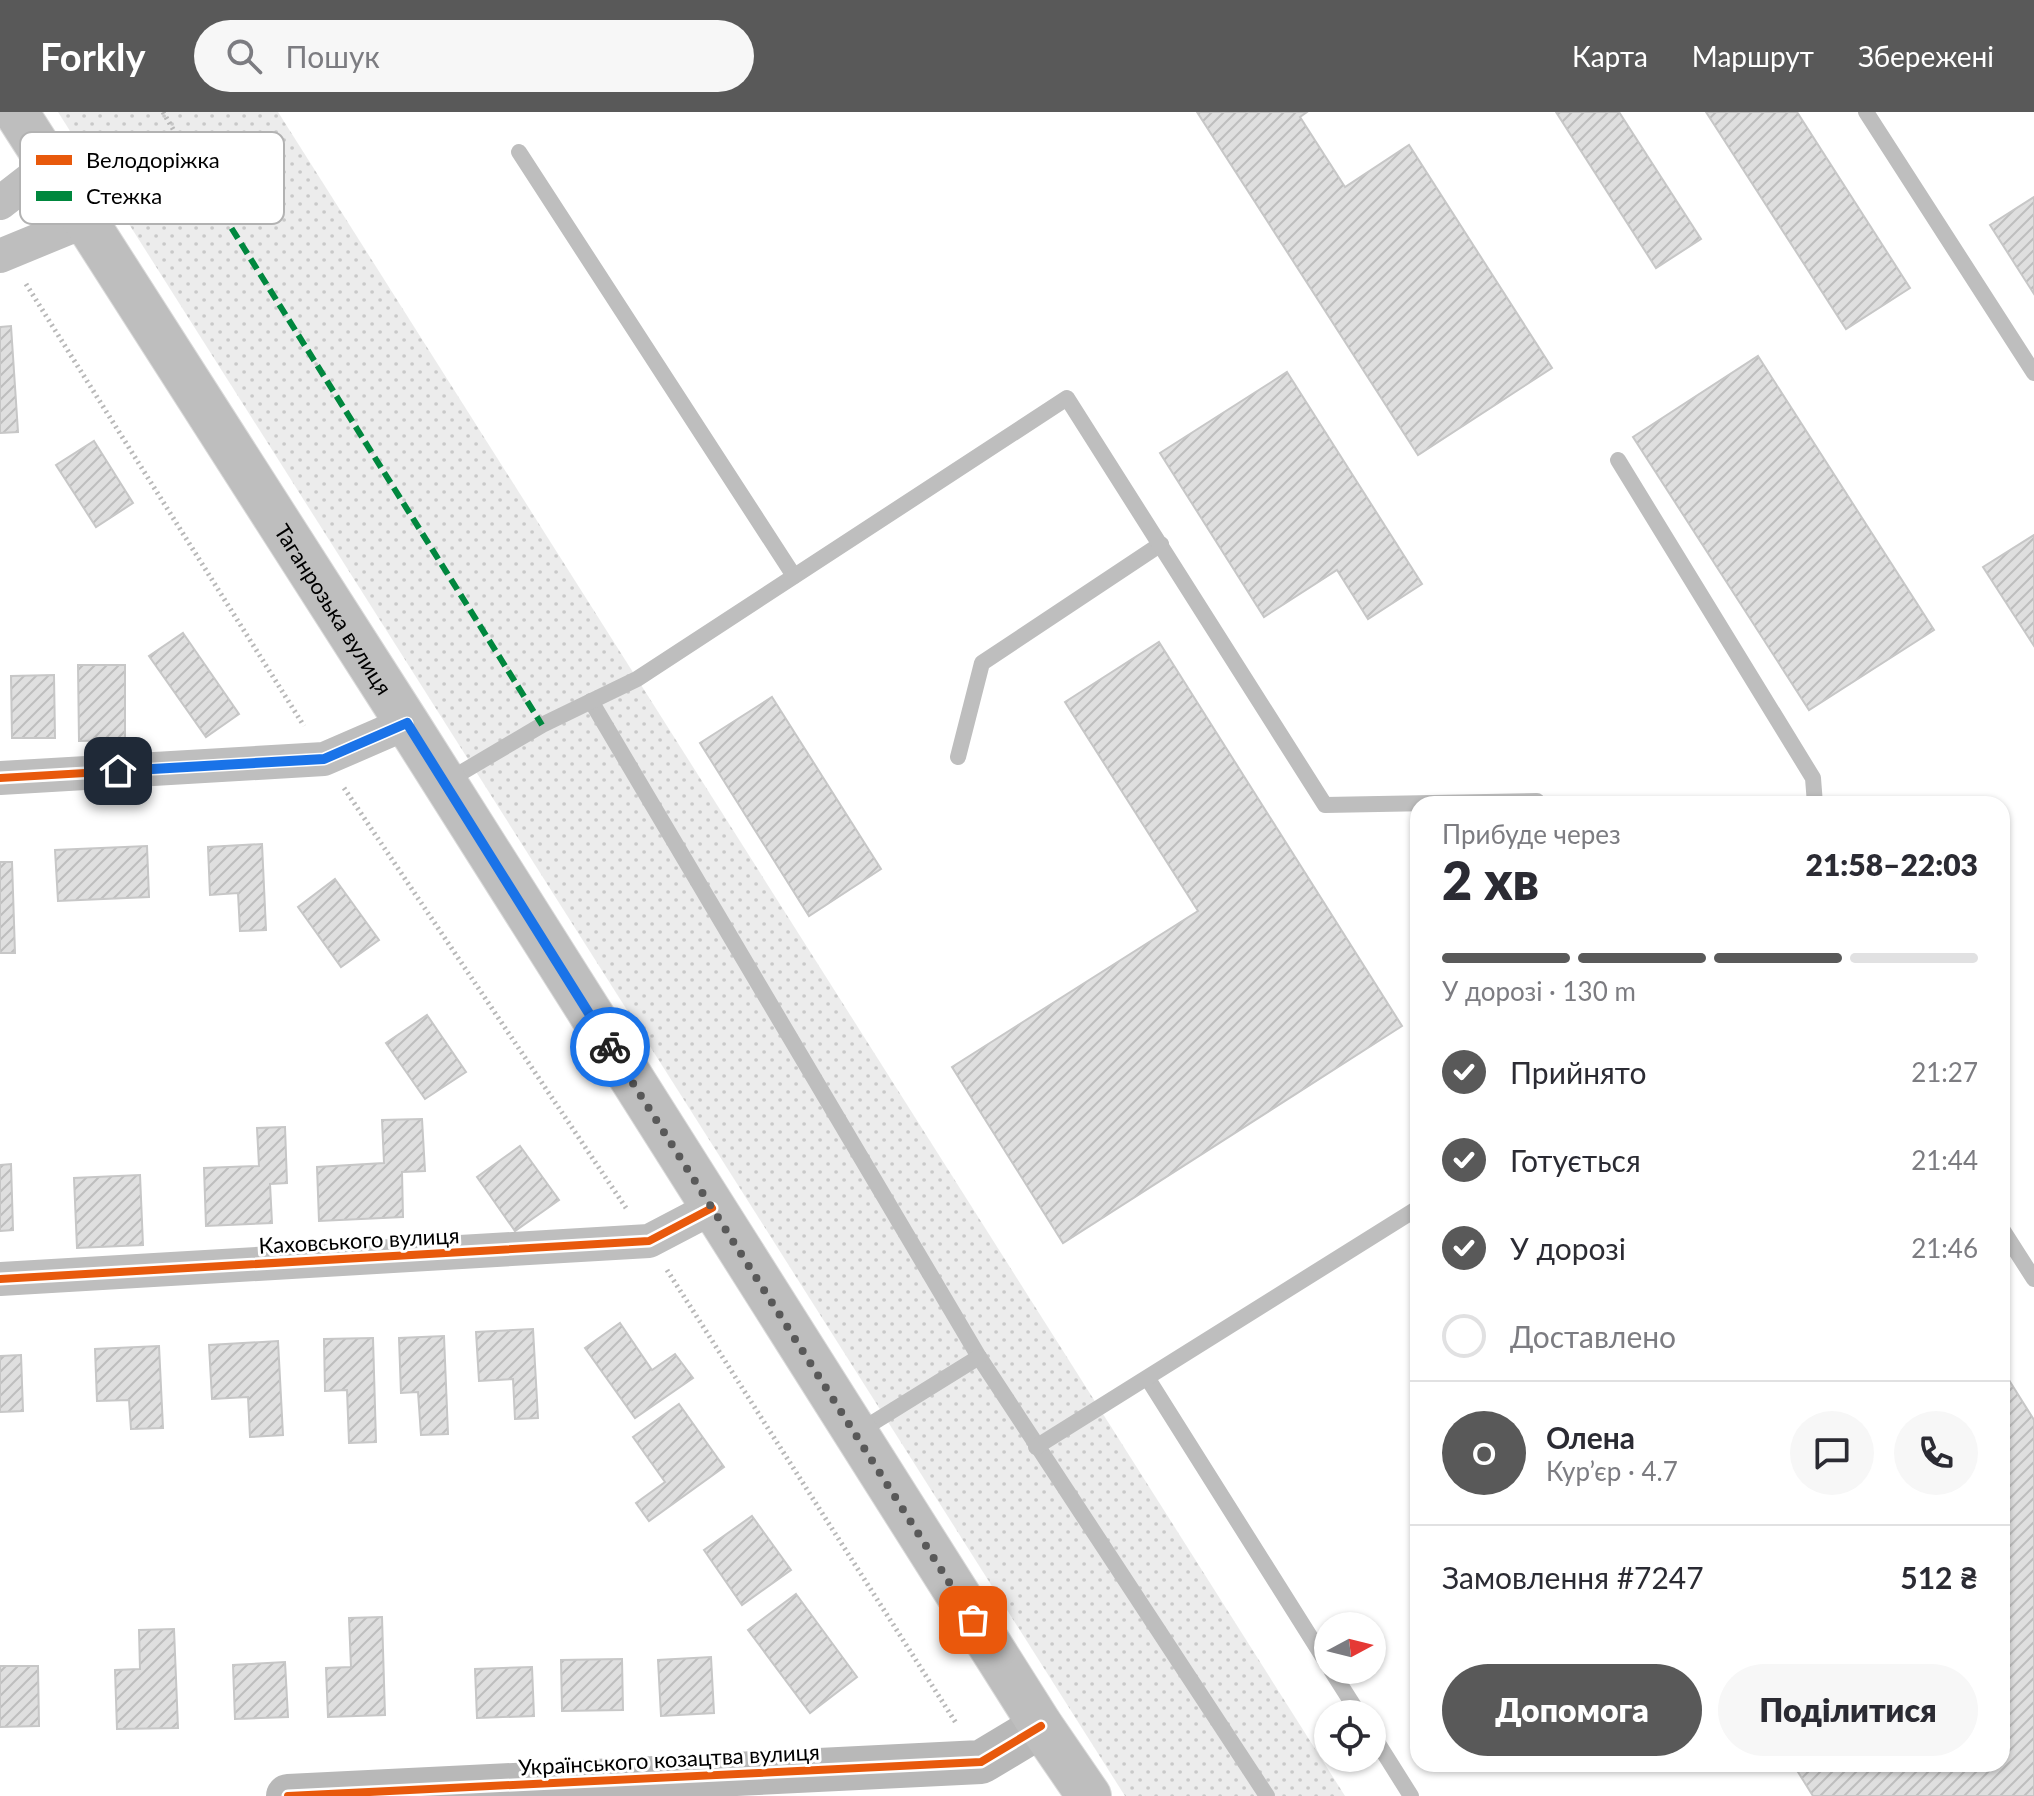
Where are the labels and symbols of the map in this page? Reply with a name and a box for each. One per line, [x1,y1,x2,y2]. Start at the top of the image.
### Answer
legend [20,132,284,224]
text: Велодоріжка [86,146,220,173]
text: Стежка [86,182,162,209]
street label: Таганрозька вулиця [269,519,399,699]
pin [84,737,152,805]
courier [570,1007,650,1087]
street label: Каховського вулиця [258,1221,460,1259]
pin [939,1586,1007,1654]
north arrow [1314,1612,1386,1684]
street label: Українського козацтва вулиця [518,1738,820,1780]

